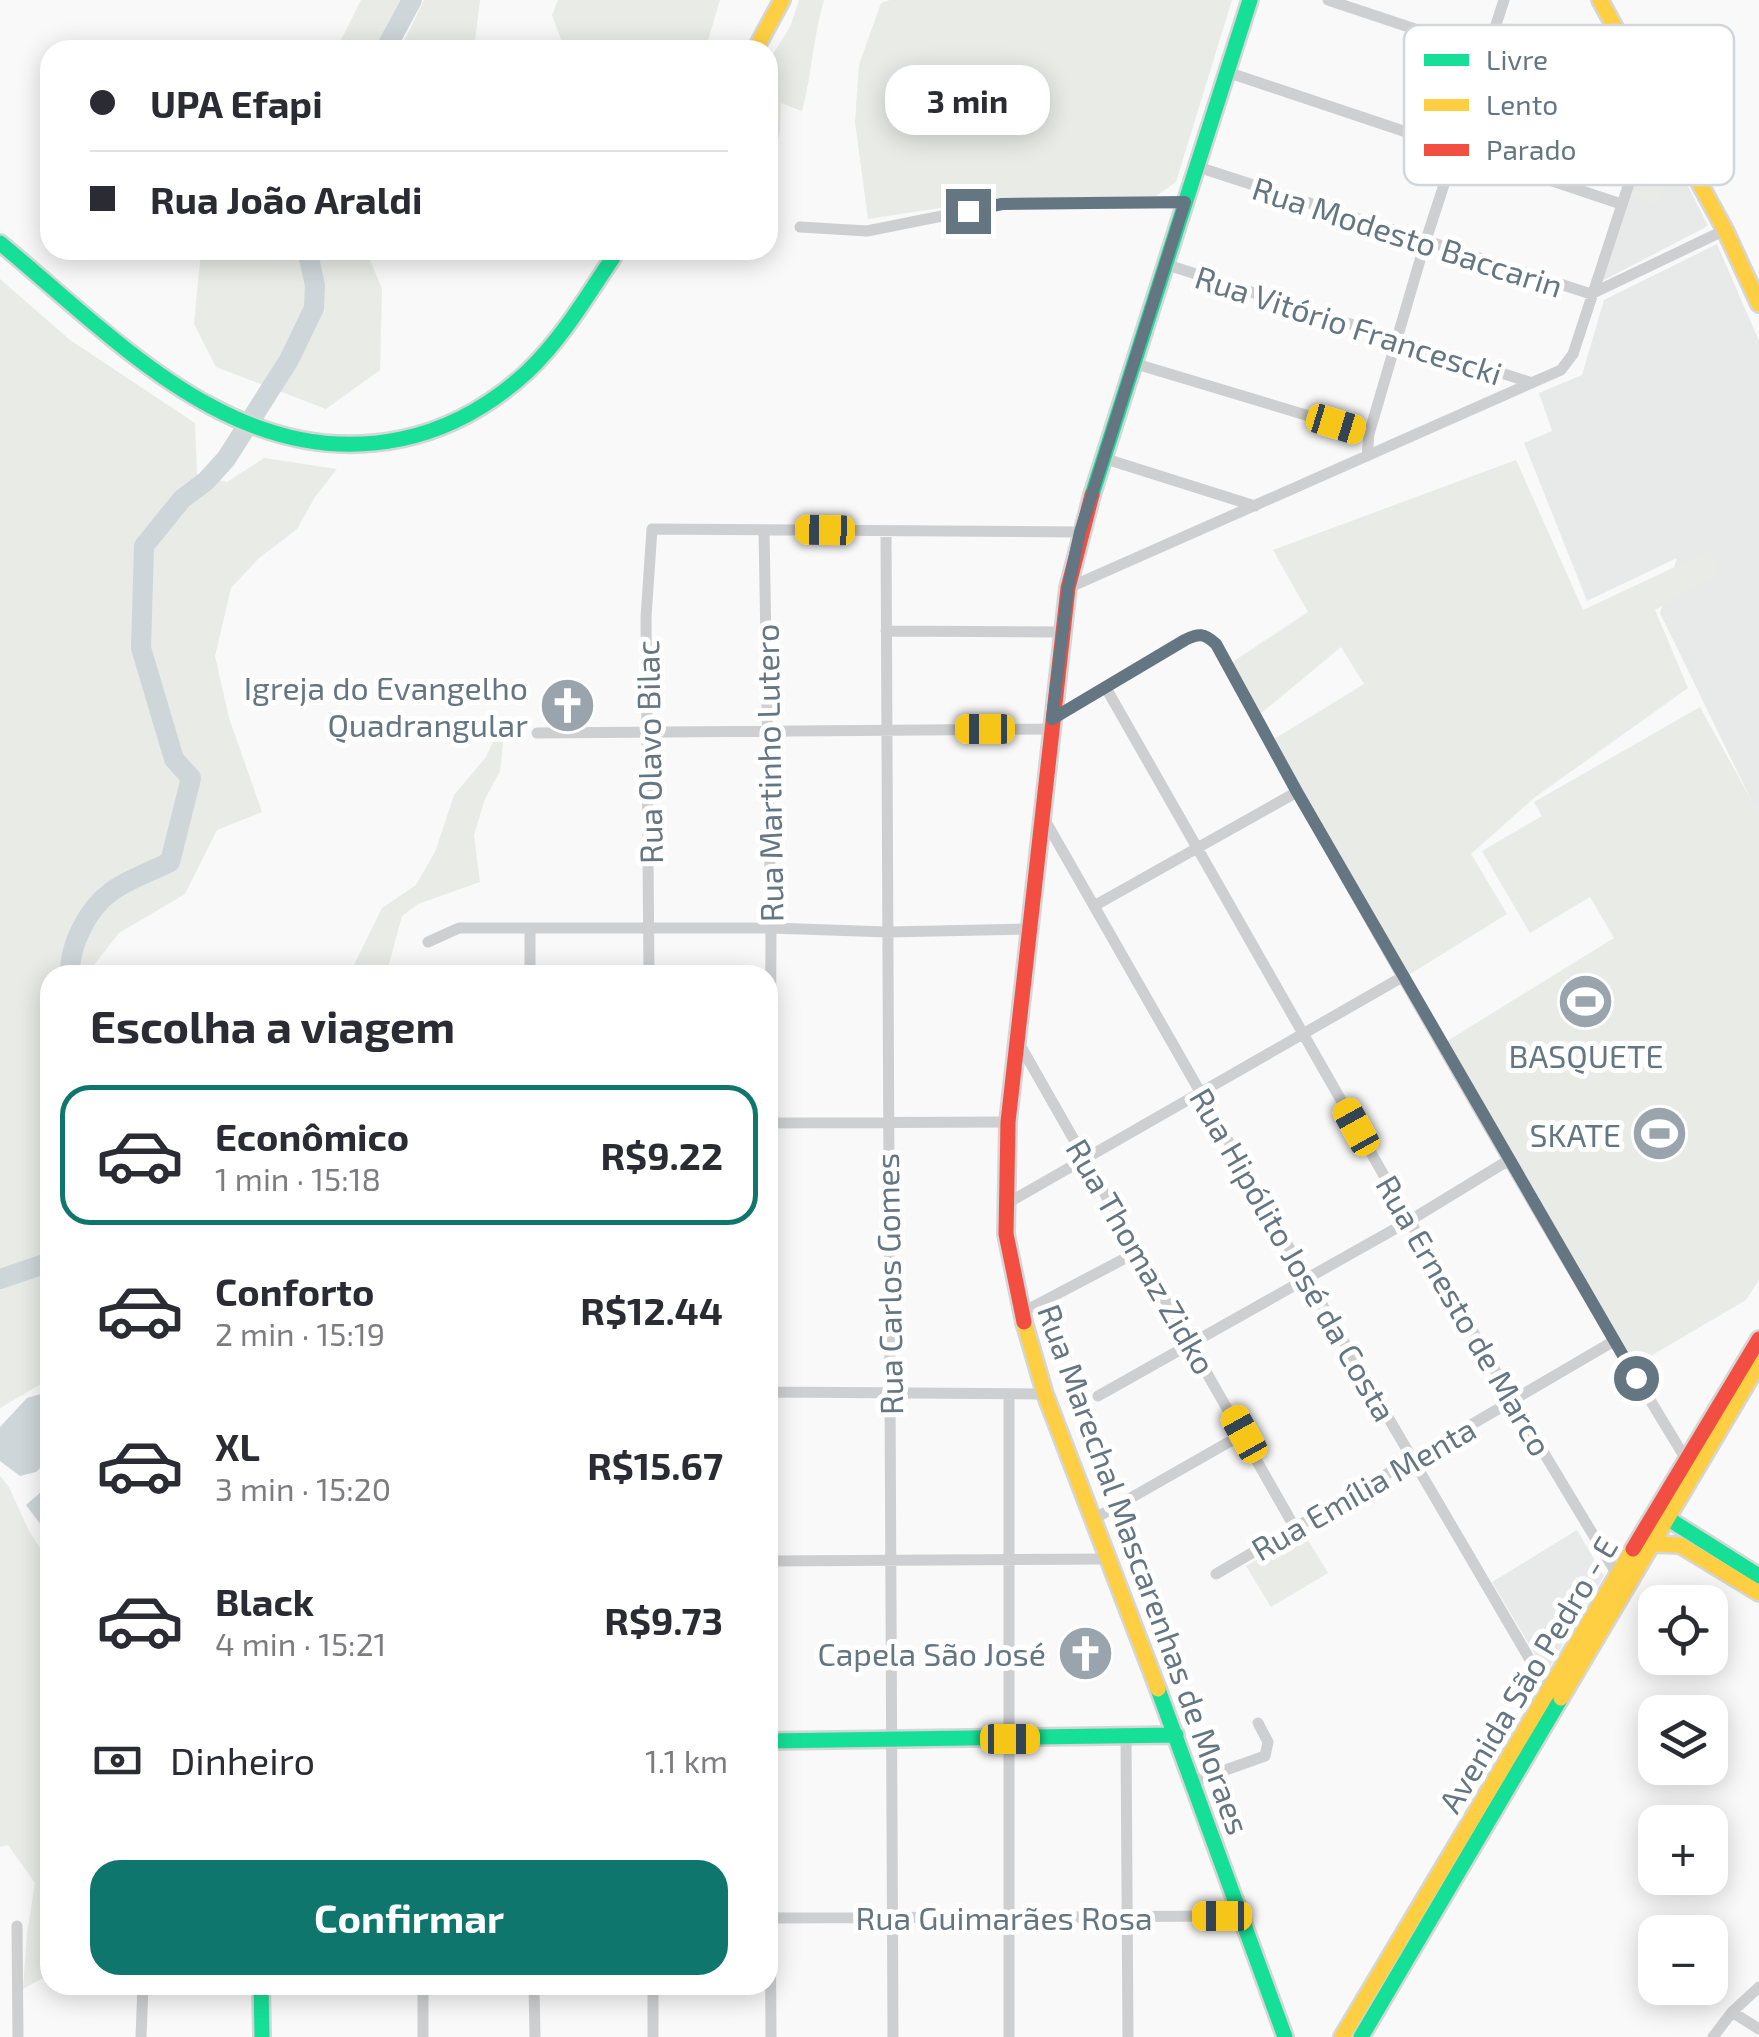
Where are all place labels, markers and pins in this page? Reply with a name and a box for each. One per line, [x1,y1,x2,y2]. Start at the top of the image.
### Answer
place label: Igreja do Evangelho Quadrangular [244,668,528,744]
church icon: Igreja do Evangelho Quadrangular [537,675,597,735]
sports icon: BASQUETE [1556,971,1616,1031]
place label: BASQUETE [1509,1036,1663,1075]
sports icon: SKATE [1630,1104,1690,1164]
place label: SKATE [1530,1115,1621,1153]
church icon: Capela São José [1055,1623,1115,1683]
place label: Capela São José [818,1634,1046,1672]

